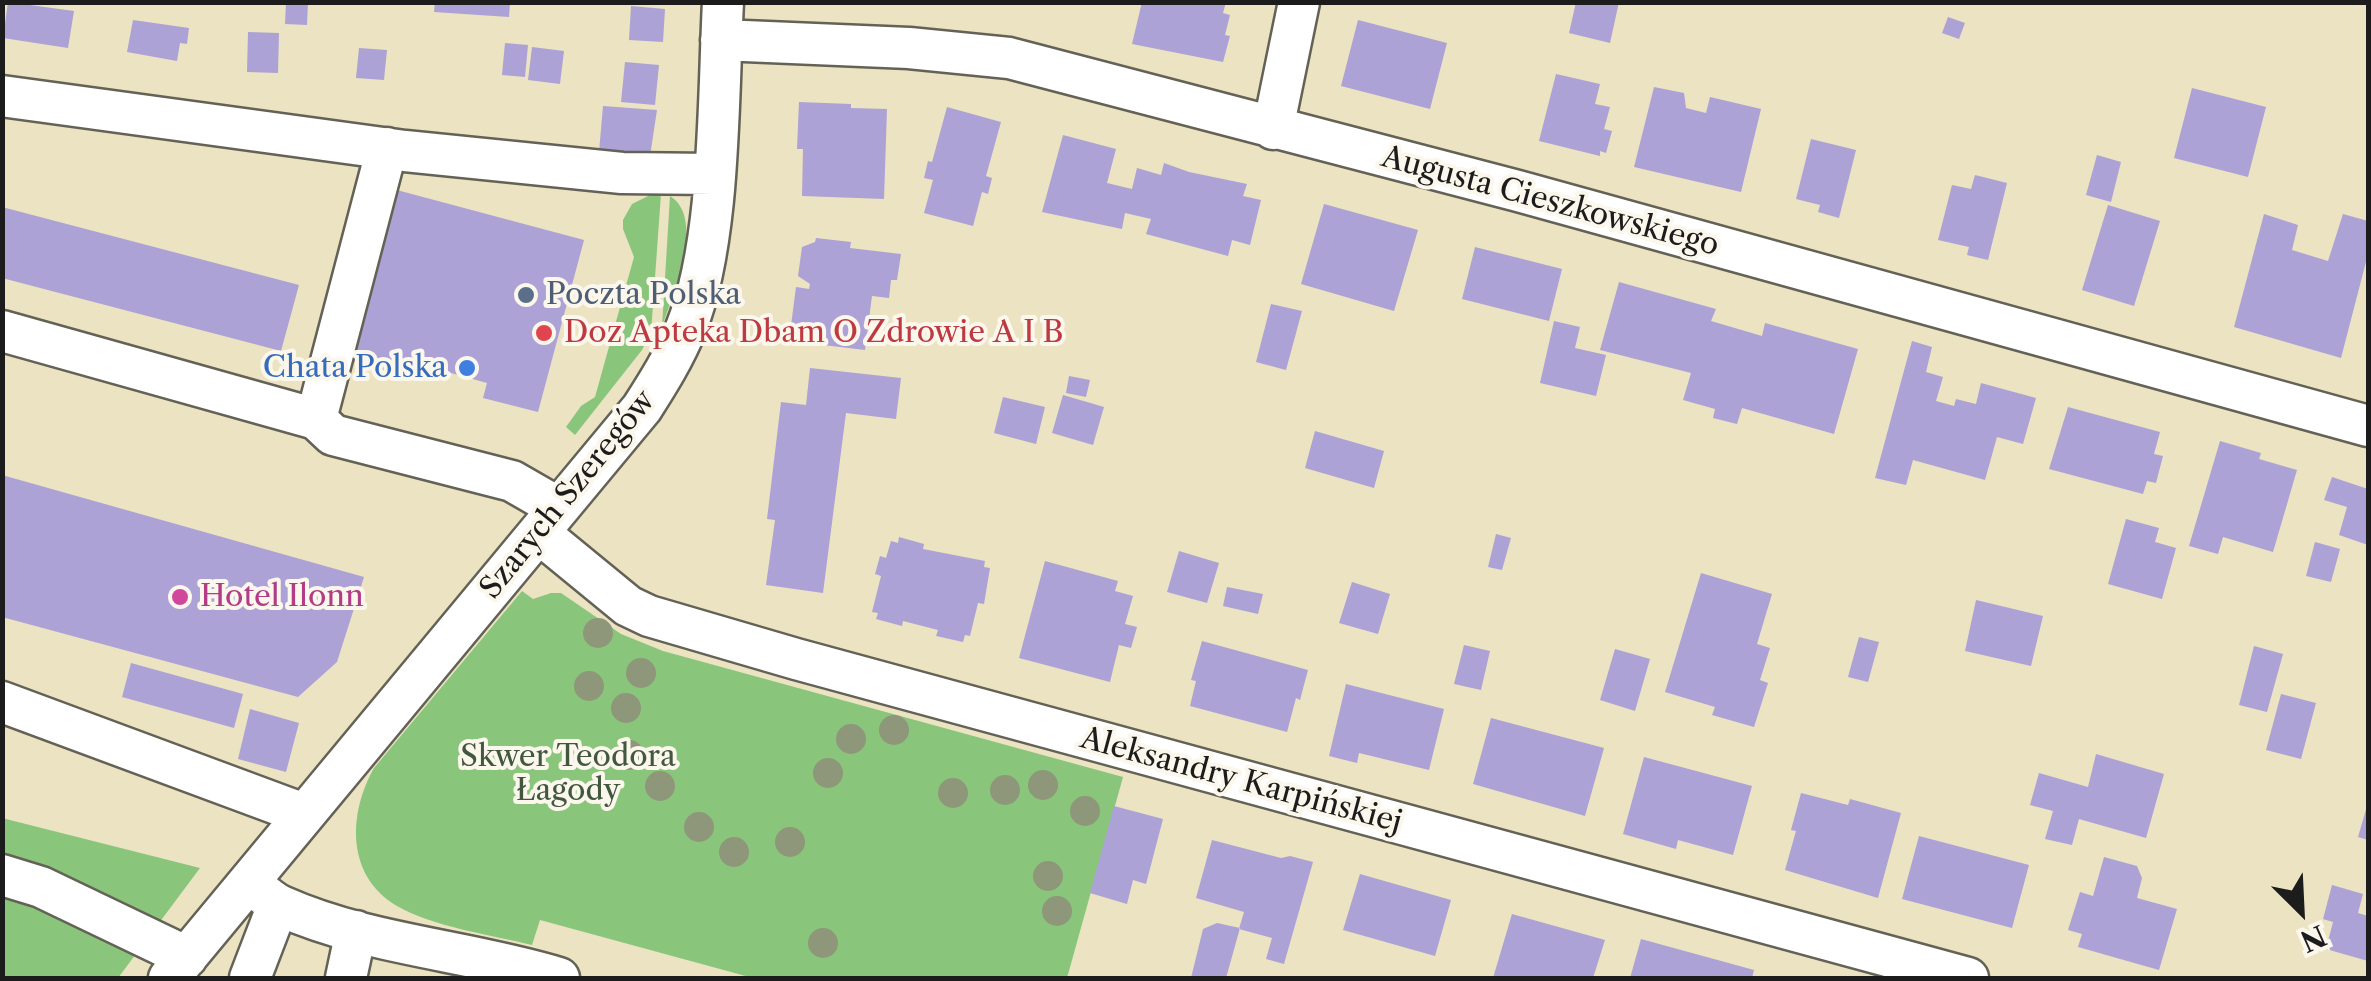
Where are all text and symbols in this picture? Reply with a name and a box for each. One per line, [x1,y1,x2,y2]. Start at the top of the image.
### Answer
street label: Augusta Cieszkowskiego [1377,140,1723,264]
place label: Poczta Polska [546,277,741,313]
marker: Poczta Polska [515,284,537,306]
place label: Doz Apteka Dbam O Zdrowie A I B [564,315,1064,351]
marker: Doz Apteka Dbam O Zdrowie A I B [533,322,555,344]
place label: Chata Polska [263,350,447,386]
marker: Chata Polska [456,357,478,379]
street label: Szarych Szeregów [473,384,663,606]
place label: Hotel Ilonn [200,579,364,615]
marker: Hotel Ilonn [169,586,191,608]
street label: Aleksandry Karpińskiej [1076,721,1406,841]
park label: Skwer Teodora Łagody [460,739,676,810]
north arrow [2251,861,2351,961]
text: N [2295,918,2331,959]

